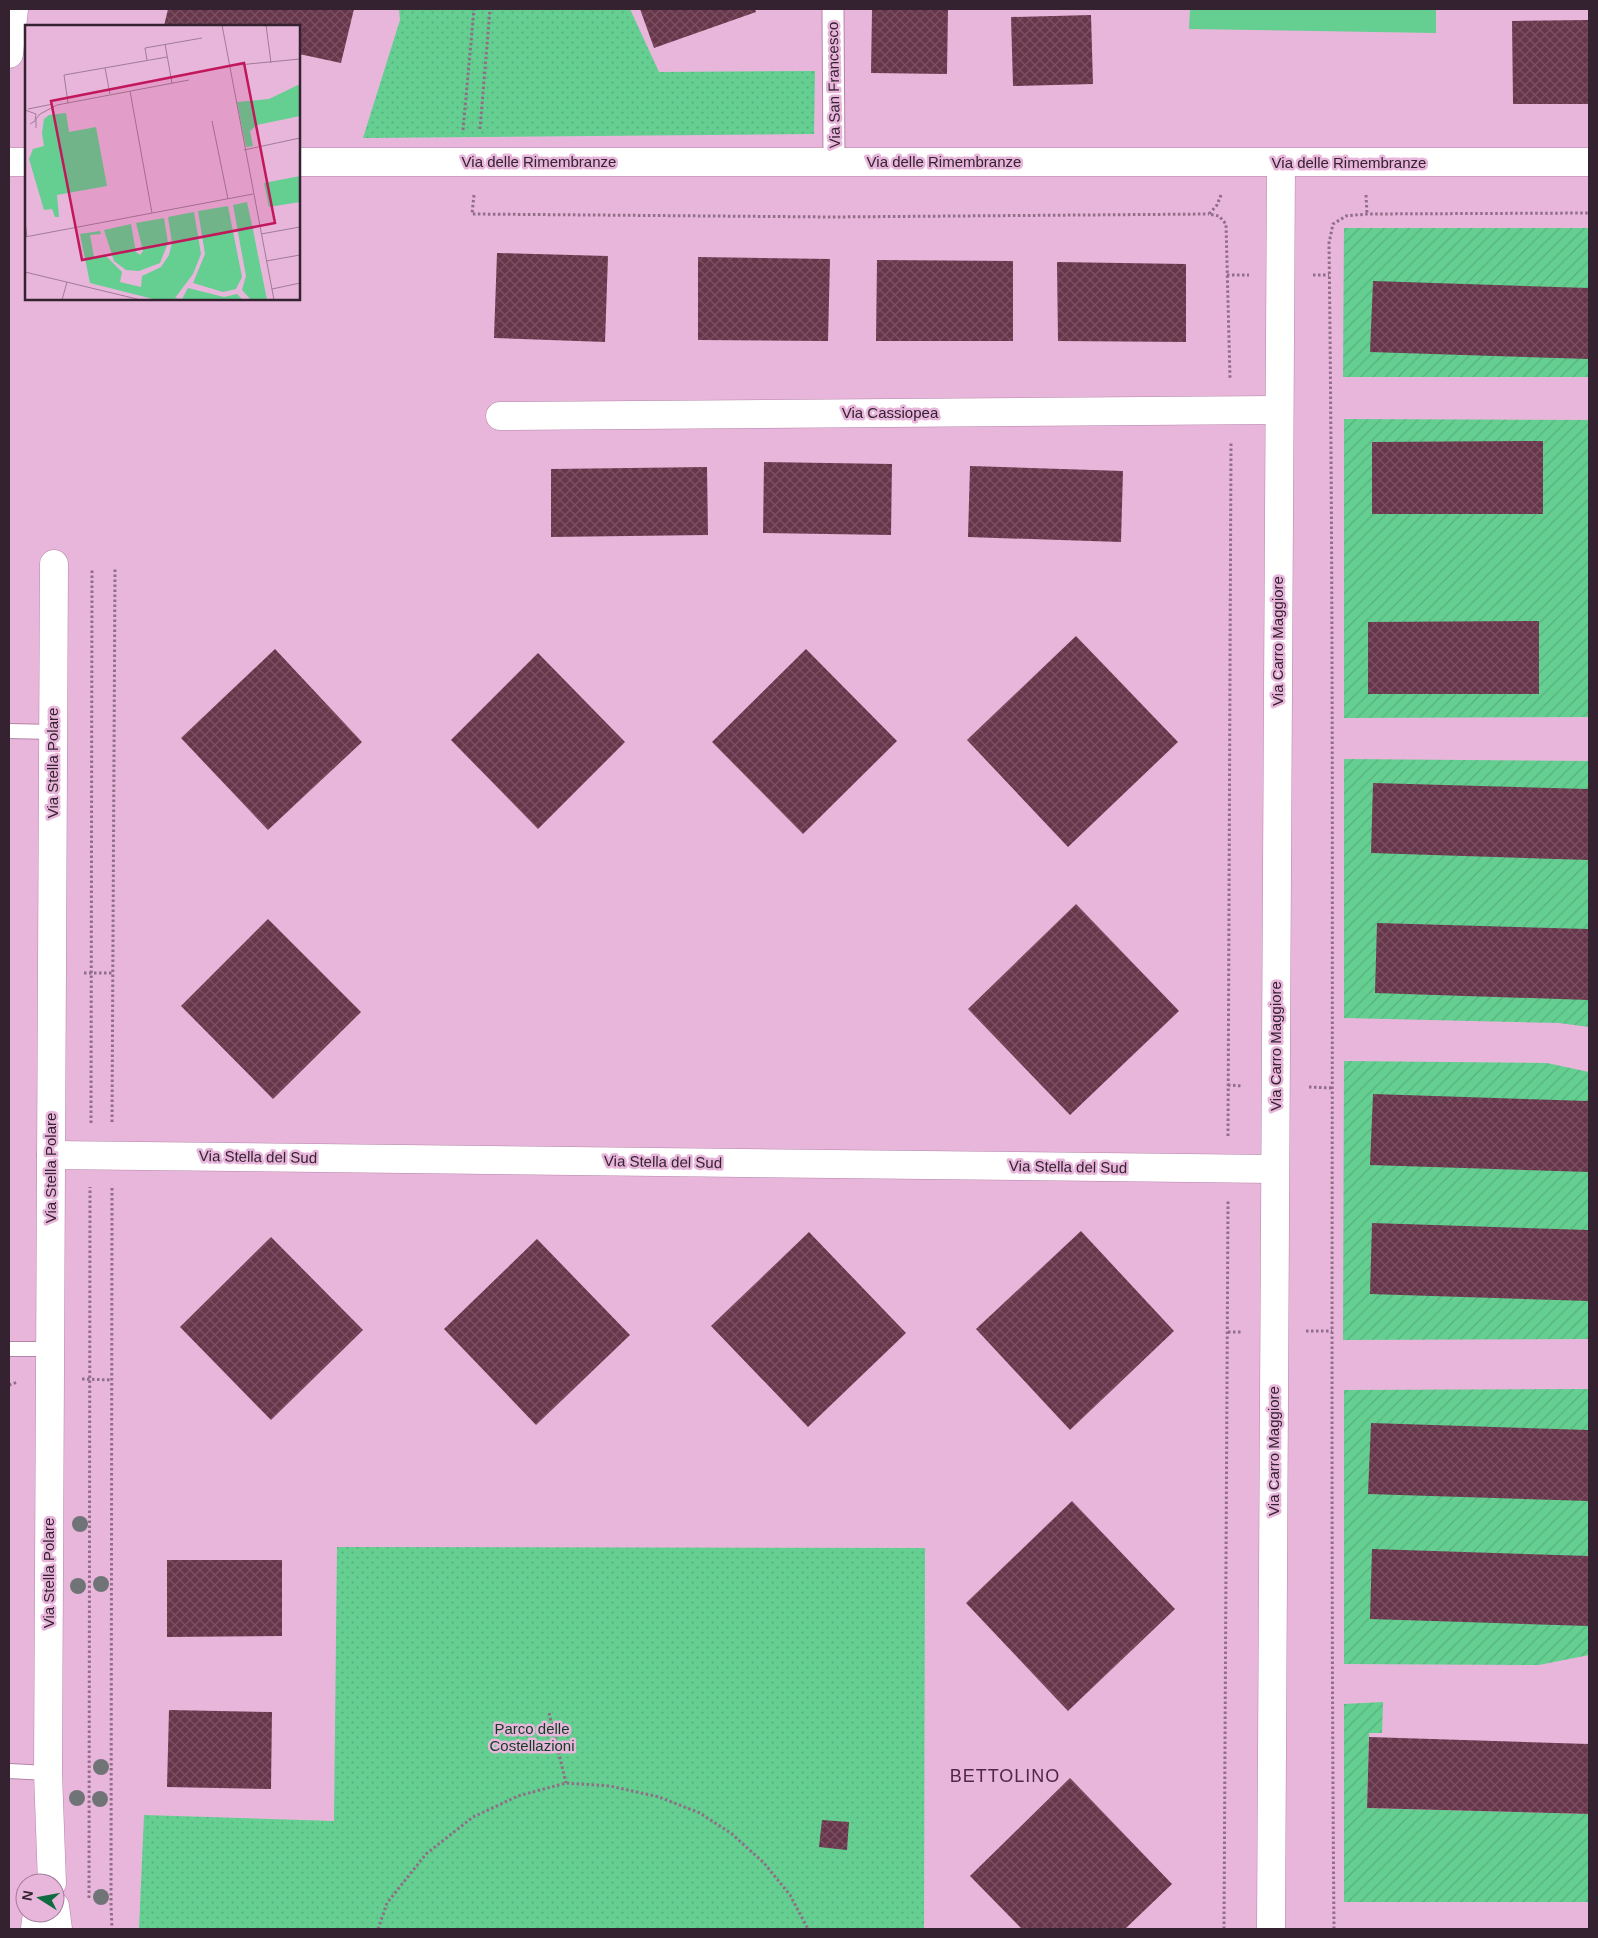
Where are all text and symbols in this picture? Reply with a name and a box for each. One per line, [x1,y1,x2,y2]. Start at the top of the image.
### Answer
street label: Via San Francesco [824,22,843,148]
inset map [25,25,300,300]
street label: Via delle Rimembranze [462,153,616,170]
street label: Via delle Rimembranze [867,153,1021,170]
street label: Via delle Rimembranze [1272,154,1426,171]
street label: Via Cassiopea [842,404,939,421]
street label: Via Carro Maggiore [1269,576,1286,706]
street label: Via Stella Polare [44,708,61,818]
street label: Via Carro Maggiore [1267,981,1284,1111]
street label: Via Stella Polare [42,1113,59,1223]
street label: Via Stella del Sud [199,1147,317,1166]
street label: Via Stella del Sud [604,1152,722,1171]
street label: Via Stella del Sud [1009,1157,1127,1176]
street label: Via Carro Maggiore [1265,1386,1282,1516]
street label: Via Stella Polare [40,1518,57,1628]
park label: Parco delle Costellazioni [489,1720,575,1754]
district label: BETTOLINO [950,1766,1060,1786]
north arrow [15,1873,65,1923]
text: N [18,1889,36,1902]

